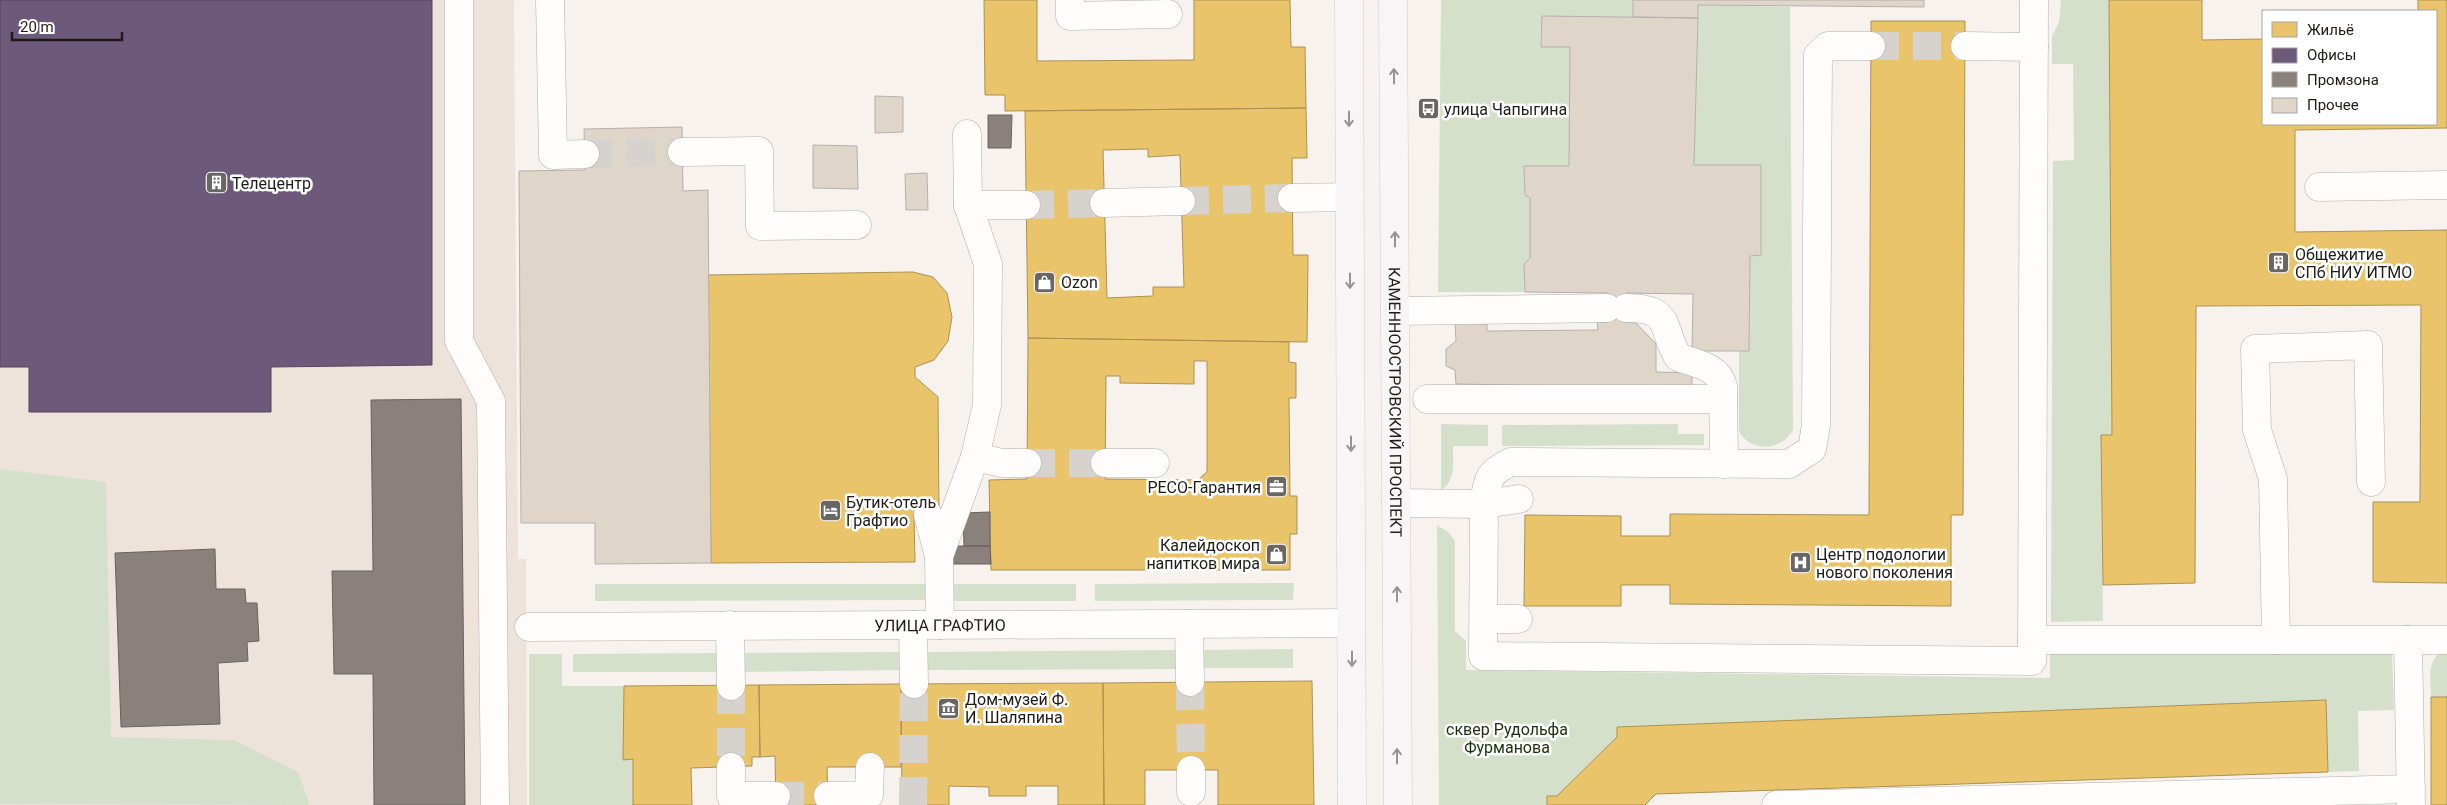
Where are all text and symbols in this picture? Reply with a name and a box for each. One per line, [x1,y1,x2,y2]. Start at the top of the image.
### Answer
scale bar [12,10,122,42]
legend [2262,10,2437,125]
text: 20 m [20,18,54,36]
text: Жильё [2307,21,2354,39]
text: Офисы [2307,46,2356,64]
one-way arrow [1389,69,1399,85]
text: Промзона [2307,71,2379,89]
text: Прочее [2307,96,2359,114]
bus stop icon: улица Чапыгина [1416,97,1440,121]
place label: улица Чапыгина [1444,100,1567,119]
one-way arrow [1344,110,1354,126]
building icon: Телецентр [204,171,228,195]
place label: Телецентр [232,174,311,193]
one-way arrow [1390,231,1400,248]
place label: Общежитие СПб НИУ ИТМО [2295,245,2412,282]
building icon: Общежитие СПб НИУ ИТМО [2267,251,2291,275]
street label: КАМЕННООСТРОВСКИЙ ПРОСПЕКТ [1385,267,1406,538]
shop icon: Ozon [1033,270,1057,294]
one-way arrow [1345,272,1355,289]
place label: Ozon [1061,273,1098,292]
one-way arrow [1346,435,1355,451]
office icon: РЕСО-Гарантия [1265,475,1289,499]
place label: РЕСО-Гарантия [1147,478,1261,497]
place label: Бутик-отель Графтио [846,493,936,530]
hotel icon: Бутик-отель Графтио [818,499,842,523]
place label: Калейдоскоп напитков мира [1146,536,1260,573]
shop icon: Калейдоскоп напитков мира [1264,542,1288,566]
place label: Центр подологии нового поколения [1816,545,1953,582]
hospital icon: Центр подологии нового поколения [1788,551,1812,575]
one-way arrow [1392,586,1402,602]
street label: УЛИЦА ГРАФТИО [874,615,1006,635]
one-way arrow [1347,650,1357,666]
place label: Дом-музей Ф. И. Шаляпина [965,690,1068,727]
museum icon: Дом-музей Ф. И. Шаляпина [937,696,961,720]
park label: сквер Рудольфа Фурманова [1446,720,1568,757]
one-way arrow [1392,749,1402,765]

